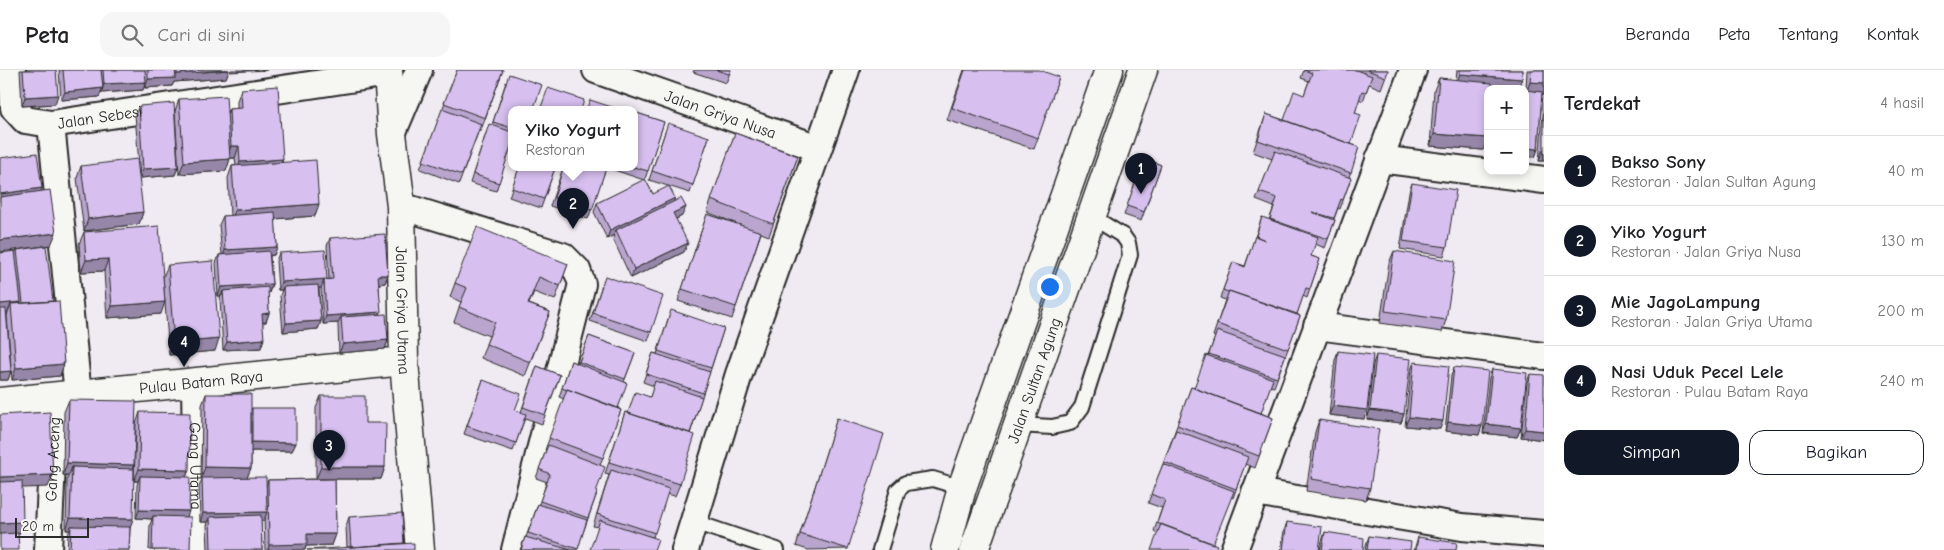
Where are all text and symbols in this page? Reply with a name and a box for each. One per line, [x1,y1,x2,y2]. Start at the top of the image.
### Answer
search box [100,12,450,57]
text: Peta [25,21,70,49]
icon: search [118,21,146,49]
text: Cari di sini [158,24,245,46]
text: Beranda [1625,24,1690,45]
text: Peta [1718,24,1750,45]
text: Tentang [1778,24,1839,45]
text: Kontak [1867,24,1919,45]
map controls [1484,85,1529,175]
button: + [1484,85,1529,130]
street label: Jalan Griya Nusa [662,87,778,143]
text: Terdekat [1564,91,1640,115]
text: 4 hasil [1880,94,1924,112]
street label: Jalan Sebesi [56,102,143,133]
popup [508,106,638,171]
text: Yiko Yogurt [525,119,621,141]
button: − [1484,130,1529,175]
text: Restoran [525,141,585,159]
text: Bakso Sony [1611,151,1705,173]
pin: 1 [1125,153,1157,194]
text: 1 [1577,162,1583,180]
text: 40 m [1888,162,1924,180]
text: Restoran · Jalan Sultan Agung [1611,173,1816,191]
pin: 2 [557,188,589,229]
text: Yiko Yogurt [1611,221,1706,243]
text: 2 [1576,232,1584,250]
text: 130 m [1881,232,1924,250]
text: Restoran · Jalan Griya Nusa [1611,243,1801,261]
street label: Jalan Griya Utama [392,246,413,375]
your location [1037,274,1063,300]
text: Mie JagoLampung [1611,291,1761,313]
text: 3 [1576,302,1584,320]
text: 200 m [1878,302,1924,320]
text: Restoran · Jalan Griya Utama [1611,313,1813,331]
street label: Jalan Sultan Agung [1004,315,1065,446]
pin: 4 [168,326,200,367]
text: Nasi Uduk Pecel Lele [1611,361,1783,383]
street label: Pulau Batam Raya [138,367,264,398]
text: 4 [1576,372,1584,390]
text: 240 m [1880,372,1924,390]
text: Restoran · Pulau Batam Raya [1611,383,1809,401]
street label: Gang Aceng [42,416,64,502]
street label: Gang Utama [186,422,205,510]
pin: 3 [313,430,345,471]
button: Simpan [1564,430,1739,475]
button: Bagikan [1749,430,1924,475]
scale bar [15,515,89,538]
text: 20 m [22,518,54,535]

